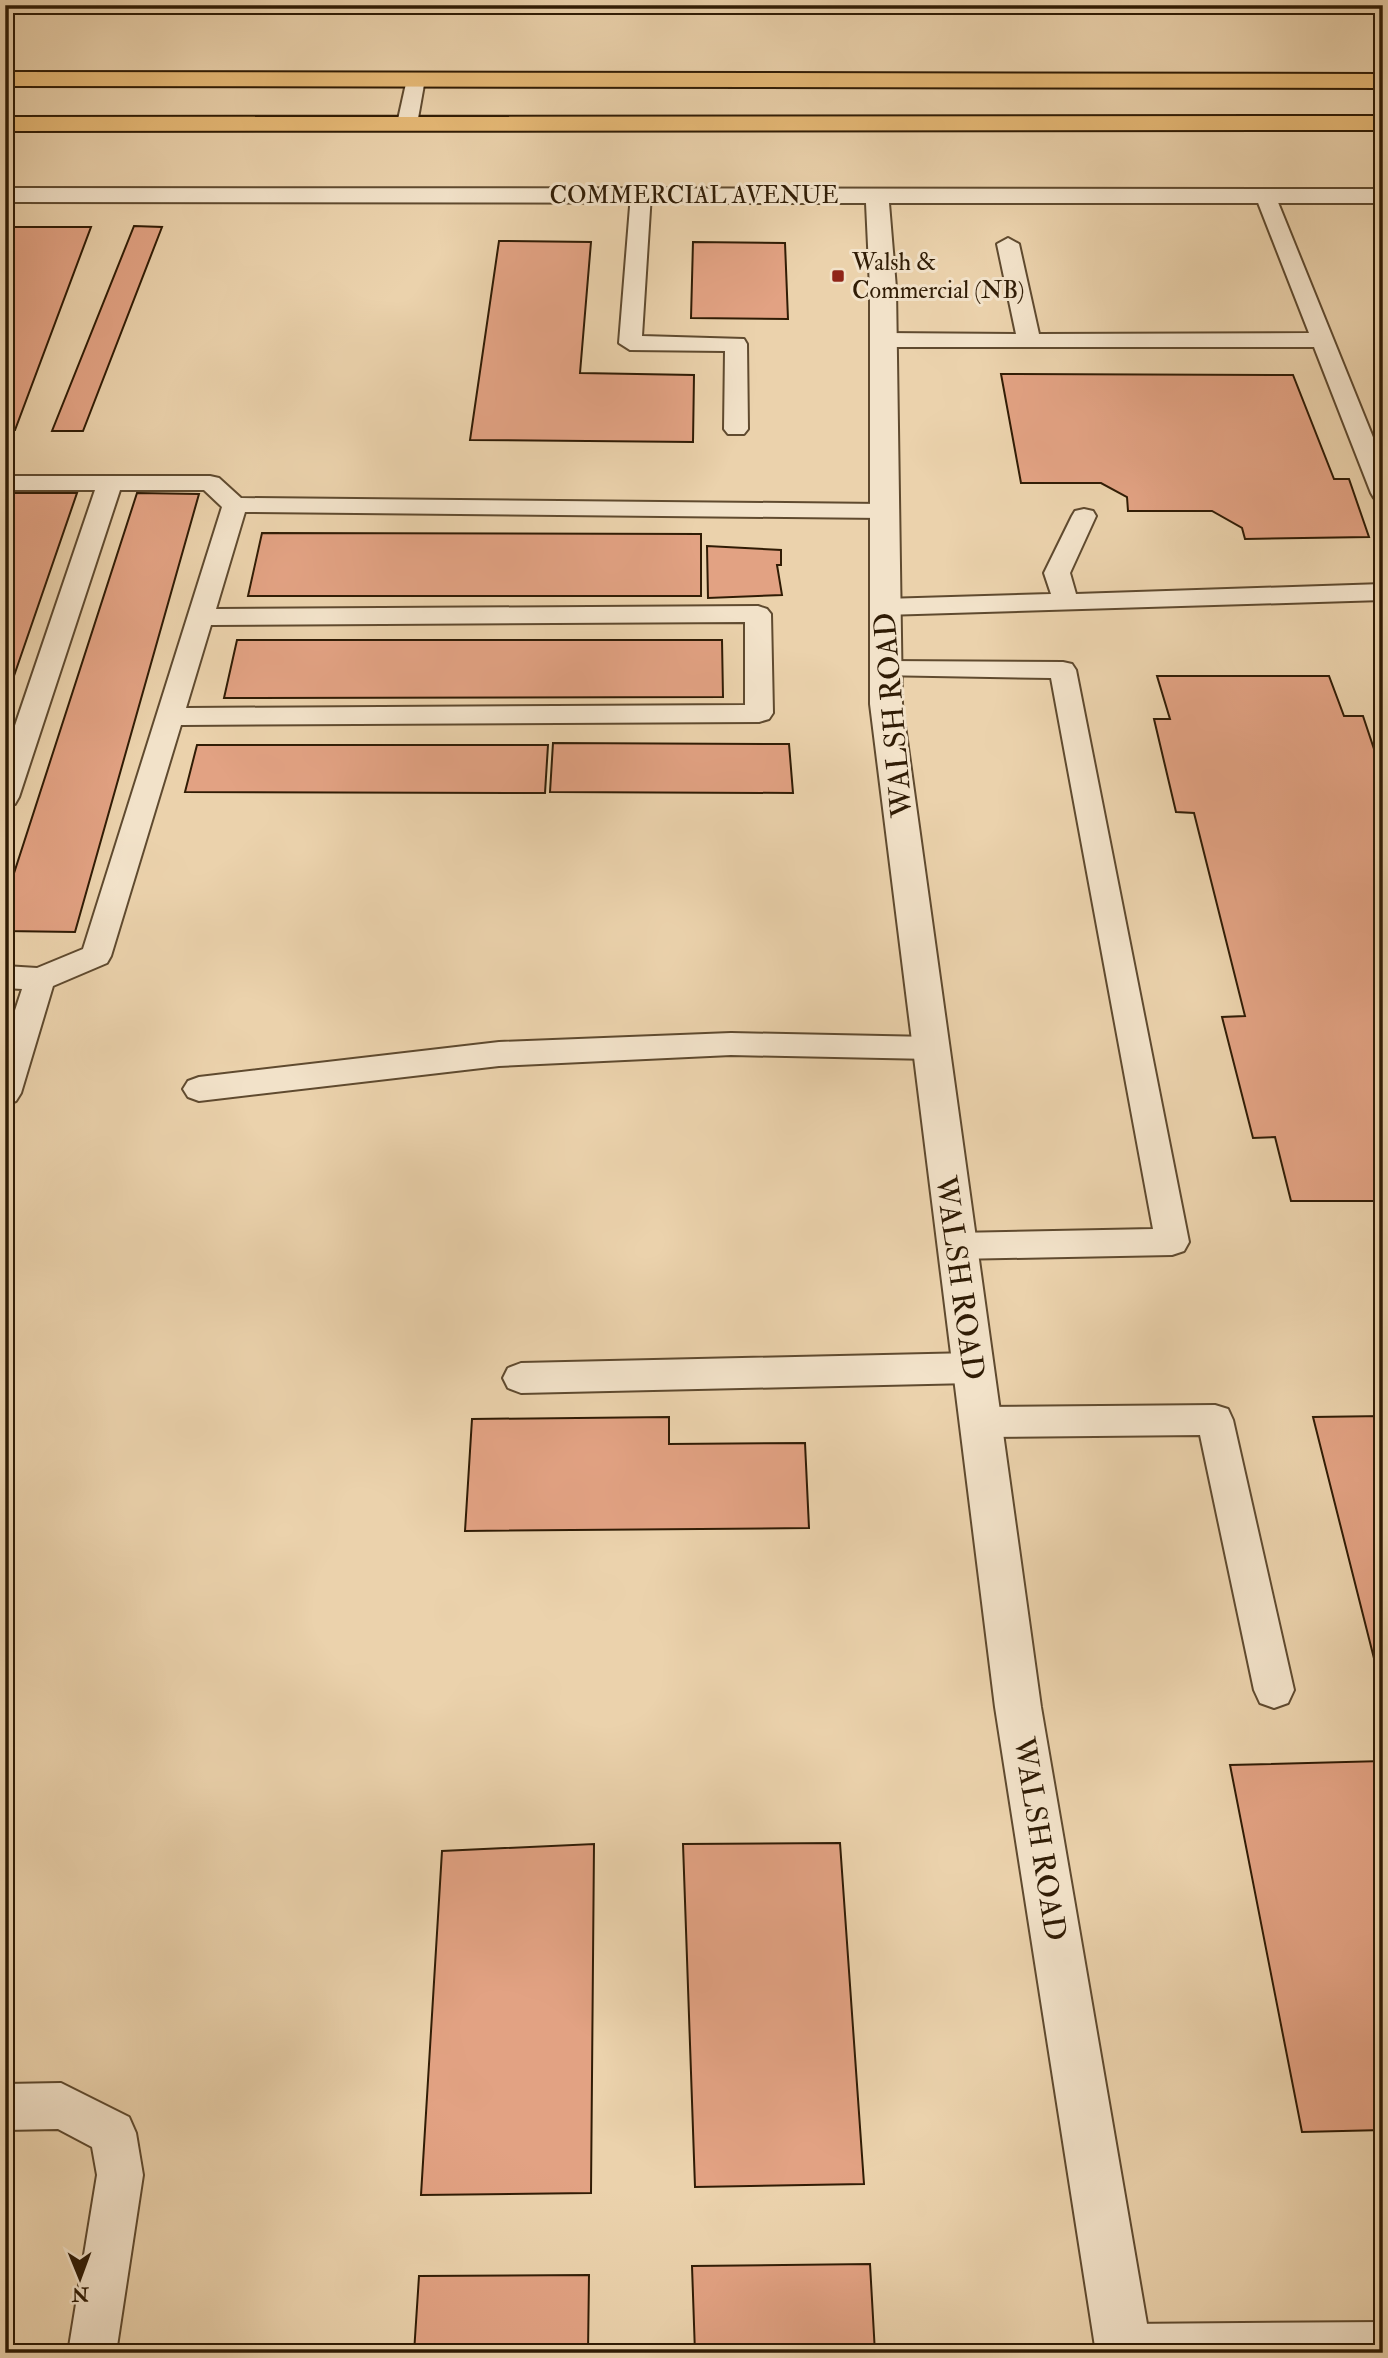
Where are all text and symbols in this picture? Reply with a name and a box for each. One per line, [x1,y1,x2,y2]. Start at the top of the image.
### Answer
street label: COMMERCIAL AVENUE [549,180,839,211]
place label: Walsh & Commercial (NB) [851,247,1025,306]
marker: Walsh & Commercial (NB) [830,268,846,284]
street label: WALSH ROAD [866,611,921,820]
street label: WALSH ROAD [927,1173,992,1382]
street label: WALSH ROAD [1005,1734,1074,1944]
north arrow [46,2242,116,2312]
text: N [71,2282,90,2306]

